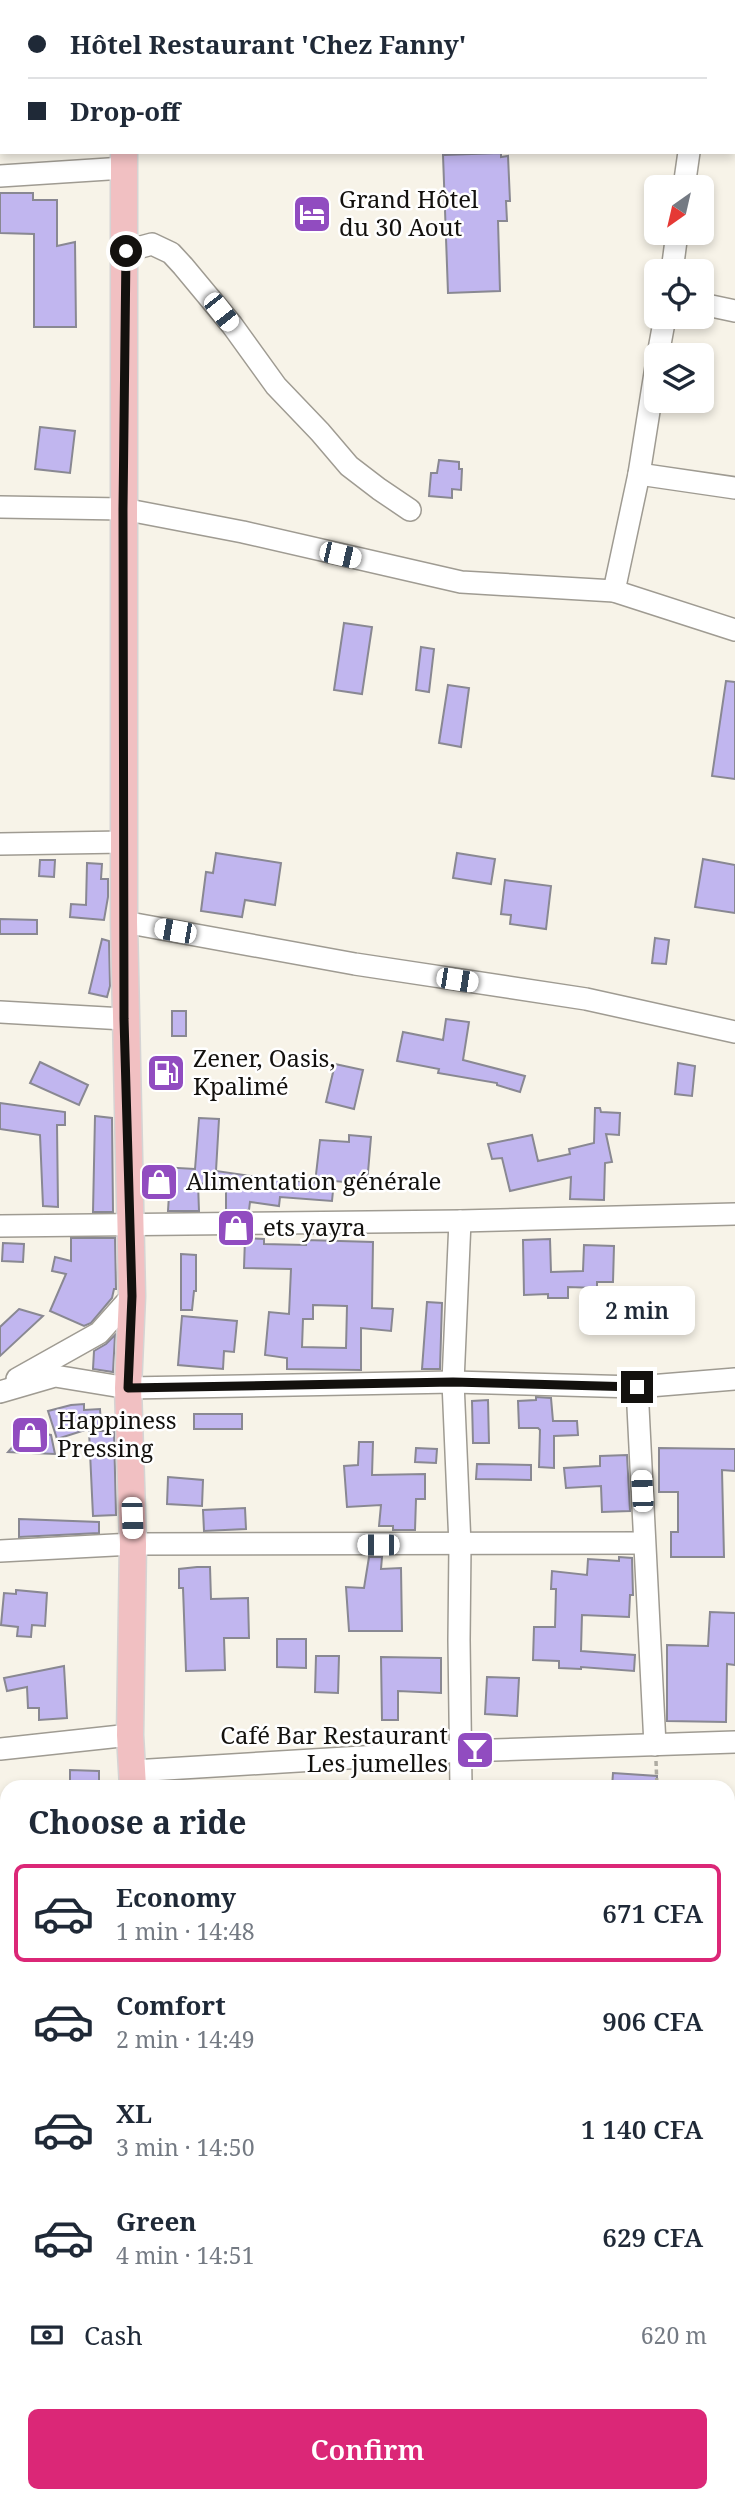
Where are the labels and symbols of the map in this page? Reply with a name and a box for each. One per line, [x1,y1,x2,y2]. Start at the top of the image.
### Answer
north arrow [644,175,714,245]
place label: Grand Hôtel du 30 Aout [339,182,479,243]
hotel icon: Grand Hôtel du 30 Aout [291,193,333,235]
route start [110,235,142,267]
car [200,289,243,335]
car [318,540,363,570]
car [153,917,198,945]
car [435,966,480,994]
place label: Zener, Oasis, Kpalimé [193,1041,335,1102]
fuel station icon: Zener, Oasis, Kpalimé [145,1052,187,1094]
shop icon: Alimentation générale [138,1161,180,1203]
place label: Alimentation générale [186,1164,441,1197]
shop icon: ets yayra [215,1207,257,1249]
place label: ets yayra [263,1210,366,1243]
callout: 2 min [579,1286,695,1334]
route end [621,1371,653,1403]
place label: Happiness Pressing [57,1403,177,1464]
shop icon: Happiness Pressing [9,1414,51,1456]
car [631,1469,654,1513]
car [121,1497,144,1539]
car [358,1535,400,1556]
place label: Café Bar Restaurant Les jumelles [220,1718,448,1779]
bar icon: Café Bar Restaurant Les jumelles [454,1729,496,1771]

